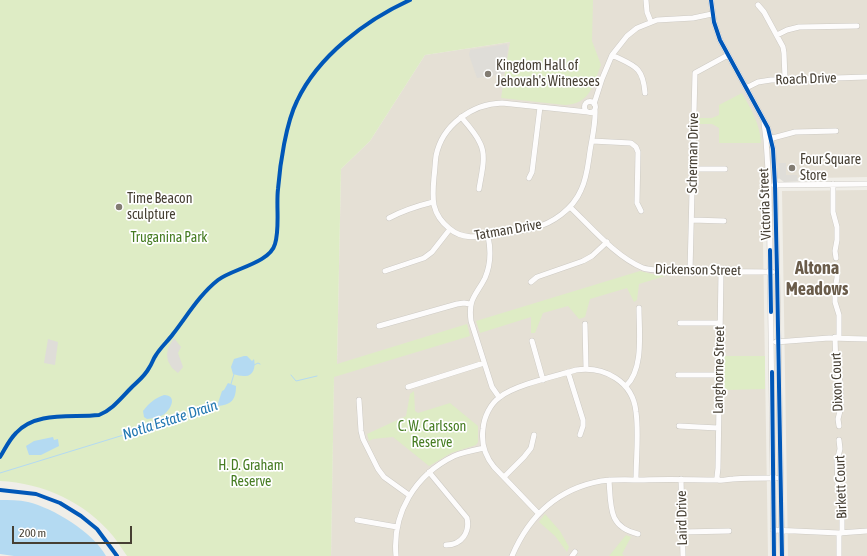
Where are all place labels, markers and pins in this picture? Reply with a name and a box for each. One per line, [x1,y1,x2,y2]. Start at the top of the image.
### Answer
place label: Kingdom Hall of Jehovah's Witnesses [496,58,600,90]
marker: Kingdom Hall of Jehovah's Witnesses [483,69,493,79]
place label: Four Square Store [800,152,861,184]
marker: Four Square Store [787,163,797,173]
place label: Time Beacon sculpture [127,191,192,224]
marker: Time Beacon sculpture [114,202,124,212]

